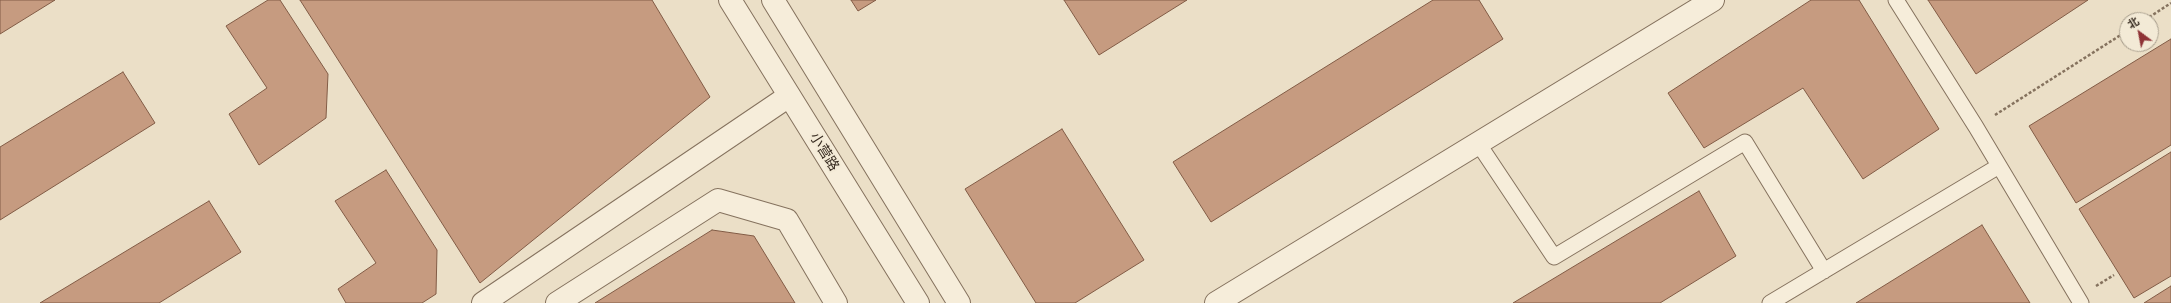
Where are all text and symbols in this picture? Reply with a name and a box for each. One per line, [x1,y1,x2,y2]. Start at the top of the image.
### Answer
north arrow [2119,12,2159,52]
text: 北 [2125,14,2142,32]
street label: 小营路 [806,130,842,174]

